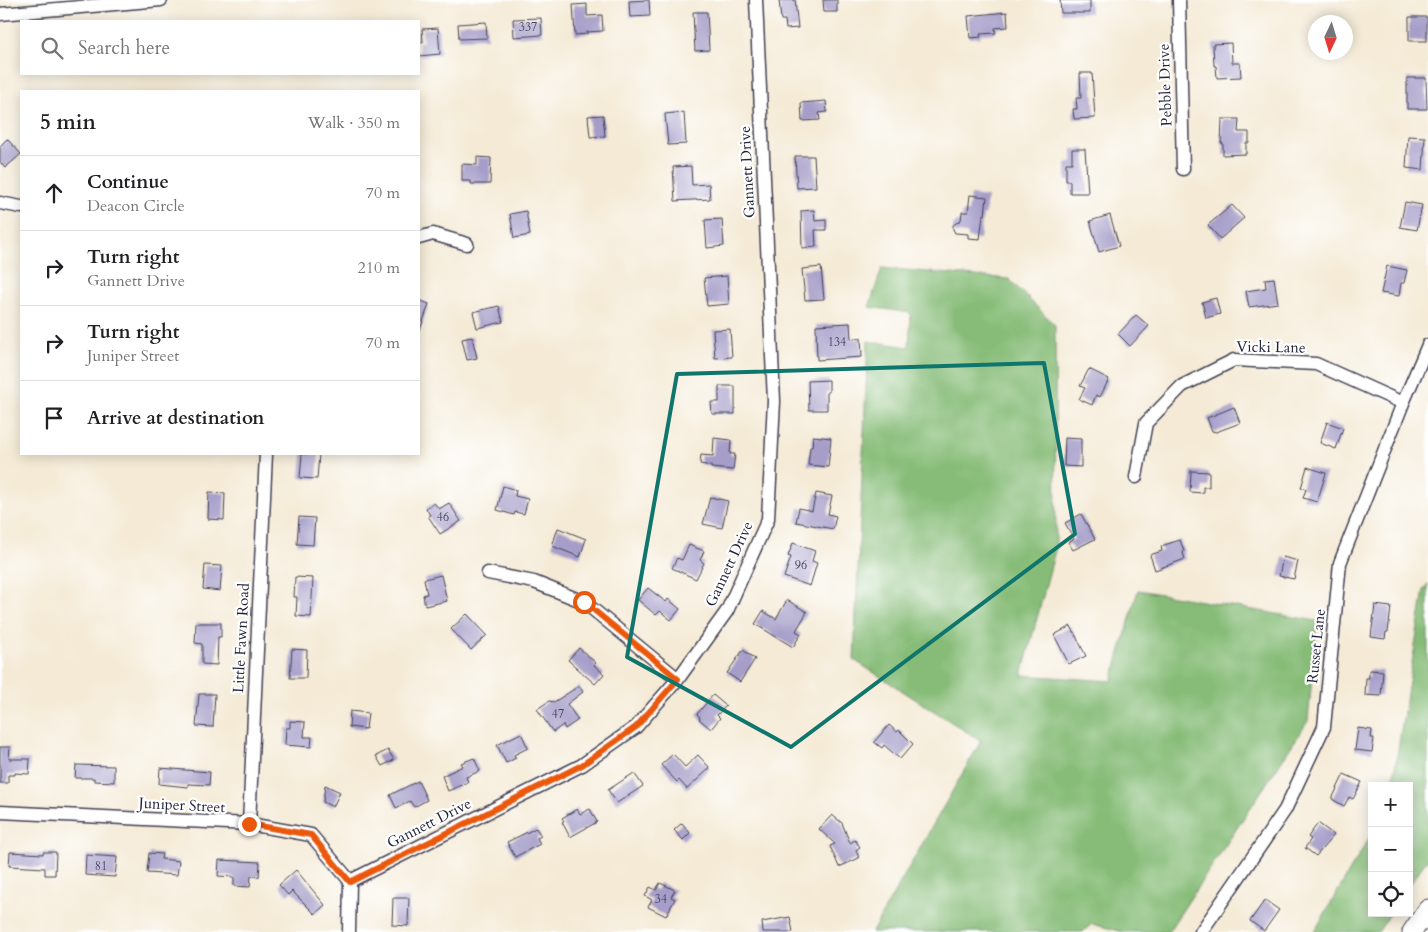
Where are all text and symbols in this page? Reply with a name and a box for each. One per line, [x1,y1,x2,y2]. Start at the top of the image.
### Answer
north arrow [1308,15,1353,60]
house number: 337 [519,19,537,35]
search box [20,20,420,75]
icon: search [38,34,66,62]
text: Search here [78,35,170,61]
street label: Pebble Drive [1154,43,1176,127]
text: 5 min [40,108,96,137]
text: Walk · 350 m [308,112,400,134]
street label: Gannett Drive [735,125,759,218]
text: Continue [87,169,169,195]
icon: ahead [40,179,68,207]
text: 70 m [366,182,400,204]
text: Deacon Circle [87,195,185,217]
text: Turn right [87,244,179,270]
icon: right [40,254,68,282]
text: 210 m [358,257,400,279]
text: Gannett Drive [87,270,185,292]
text: Turn right [87,319,179,345]
icon: right [40,329,68,357]
text: 70 m [366,332,400,354]
house number: 134 [828,334,846,350]
street label: Vicki Lane [1236,336,1306,358]
text: Juniper Street [87,345,179,367]
icon: arrive [40,404,68,432]
text: Arrive at destination [87,405,264,431]
house number: 46 [437,509,449,525]
street label: Gannett Drive [700,518,758,610]
house number: 96 [795,557,807,573]
street label: Little Fawn Road [228,583,254,693]
route start [573,591,596,614]
street label: Russet Lane [1302,607,1330,684]
house number: 47 [552,706,564,722]
map controls [1368,782,1413,917]
button: + [1368,782,1413,827]
street label: Juniper Street [136,793,226,817]
street label: Gannett Drive [383,793,475,853]
route end [238,813,261,836]
button: − [1368,827,1413,872]
house number: 81 [95,858,107,874]
button: locate [1368,872,1413,917]
house number: 34 [655,891,667,907]

